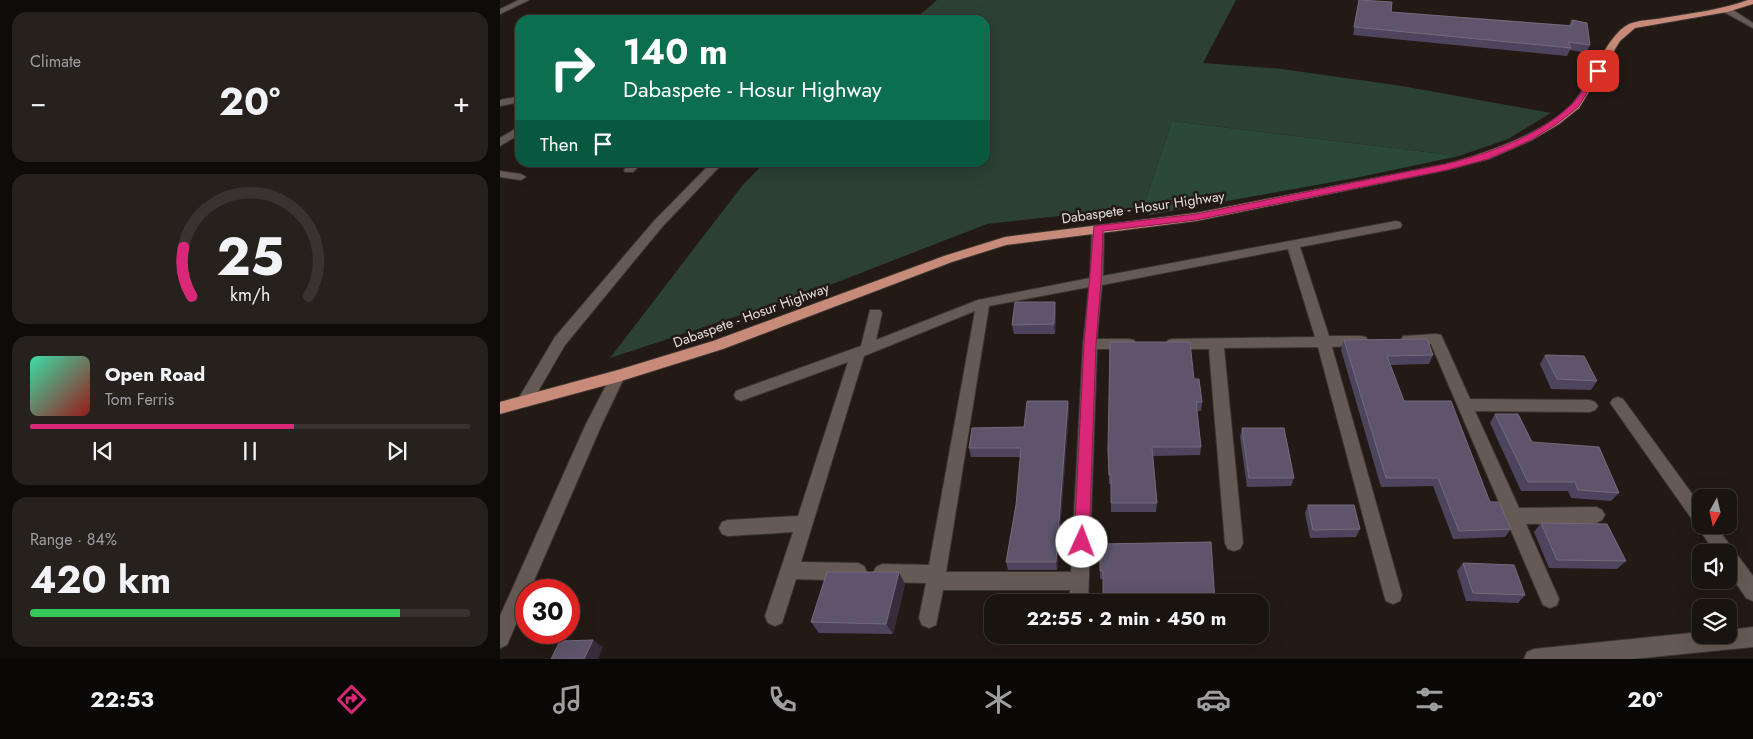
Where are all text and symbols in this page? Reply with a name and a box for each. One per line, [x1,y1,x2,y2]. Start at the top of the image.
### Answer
text: 140 m [623,27,728,77]
icon: right [540,35,605,100]
text: Climate [30,50,81,73]
pin [1577,50,1619,92]
icon: arrive [1584,57,1612,85]
text: Dabaspete - Hosur Highway [623,73,882,105]
text: 20° [219,74,280,129]
text: − [30,82,47,123]
text: + [453,82,470,123]
icon: arrive [589,130,617,158]
text: Then [540,131,579,158]
street label: Dabaspete - Hosur Highway [1060,186,1227,228]
text: 25 [216,219,284,295]
street label: Dabaspete - Hosur Highway [670,277,833,353]
text: km/h [230,282,270,308]
text: Open Road [105,361,205,388]
text: Tom Ferris [105,388,174,411]
icon: previous [89,437,117,465]
icon: pause [236,437,264,465]
icon: next [383,437,411,465]
north arrow [1692,489,1738,534]
map controls [1692,489,1737,644]
position arrow [1055,515,1107,567]
text: Range · 84% [30,528,117,551]
button: sound [1692,544,1737,589]
text: 420 km [30,552,171,607]
speed limit sign: 30 [515,579,580,644]
button: layers [1692,599,1737,644]
text: 22:55 · 2 min · 450 m [1027,605,1226,632]
icon: directions [334,682,369,717]
icon: music [550,682,585,717]
icon: phone [765,682,800,717]
icon: climate [981,682,1016,717]
icon: car [1196,682,1231,717]
icon: filters [1412,682,1447,717]
text: 22:53 [90,683,154,715]
text: 20° [1627,683,1663,715]

